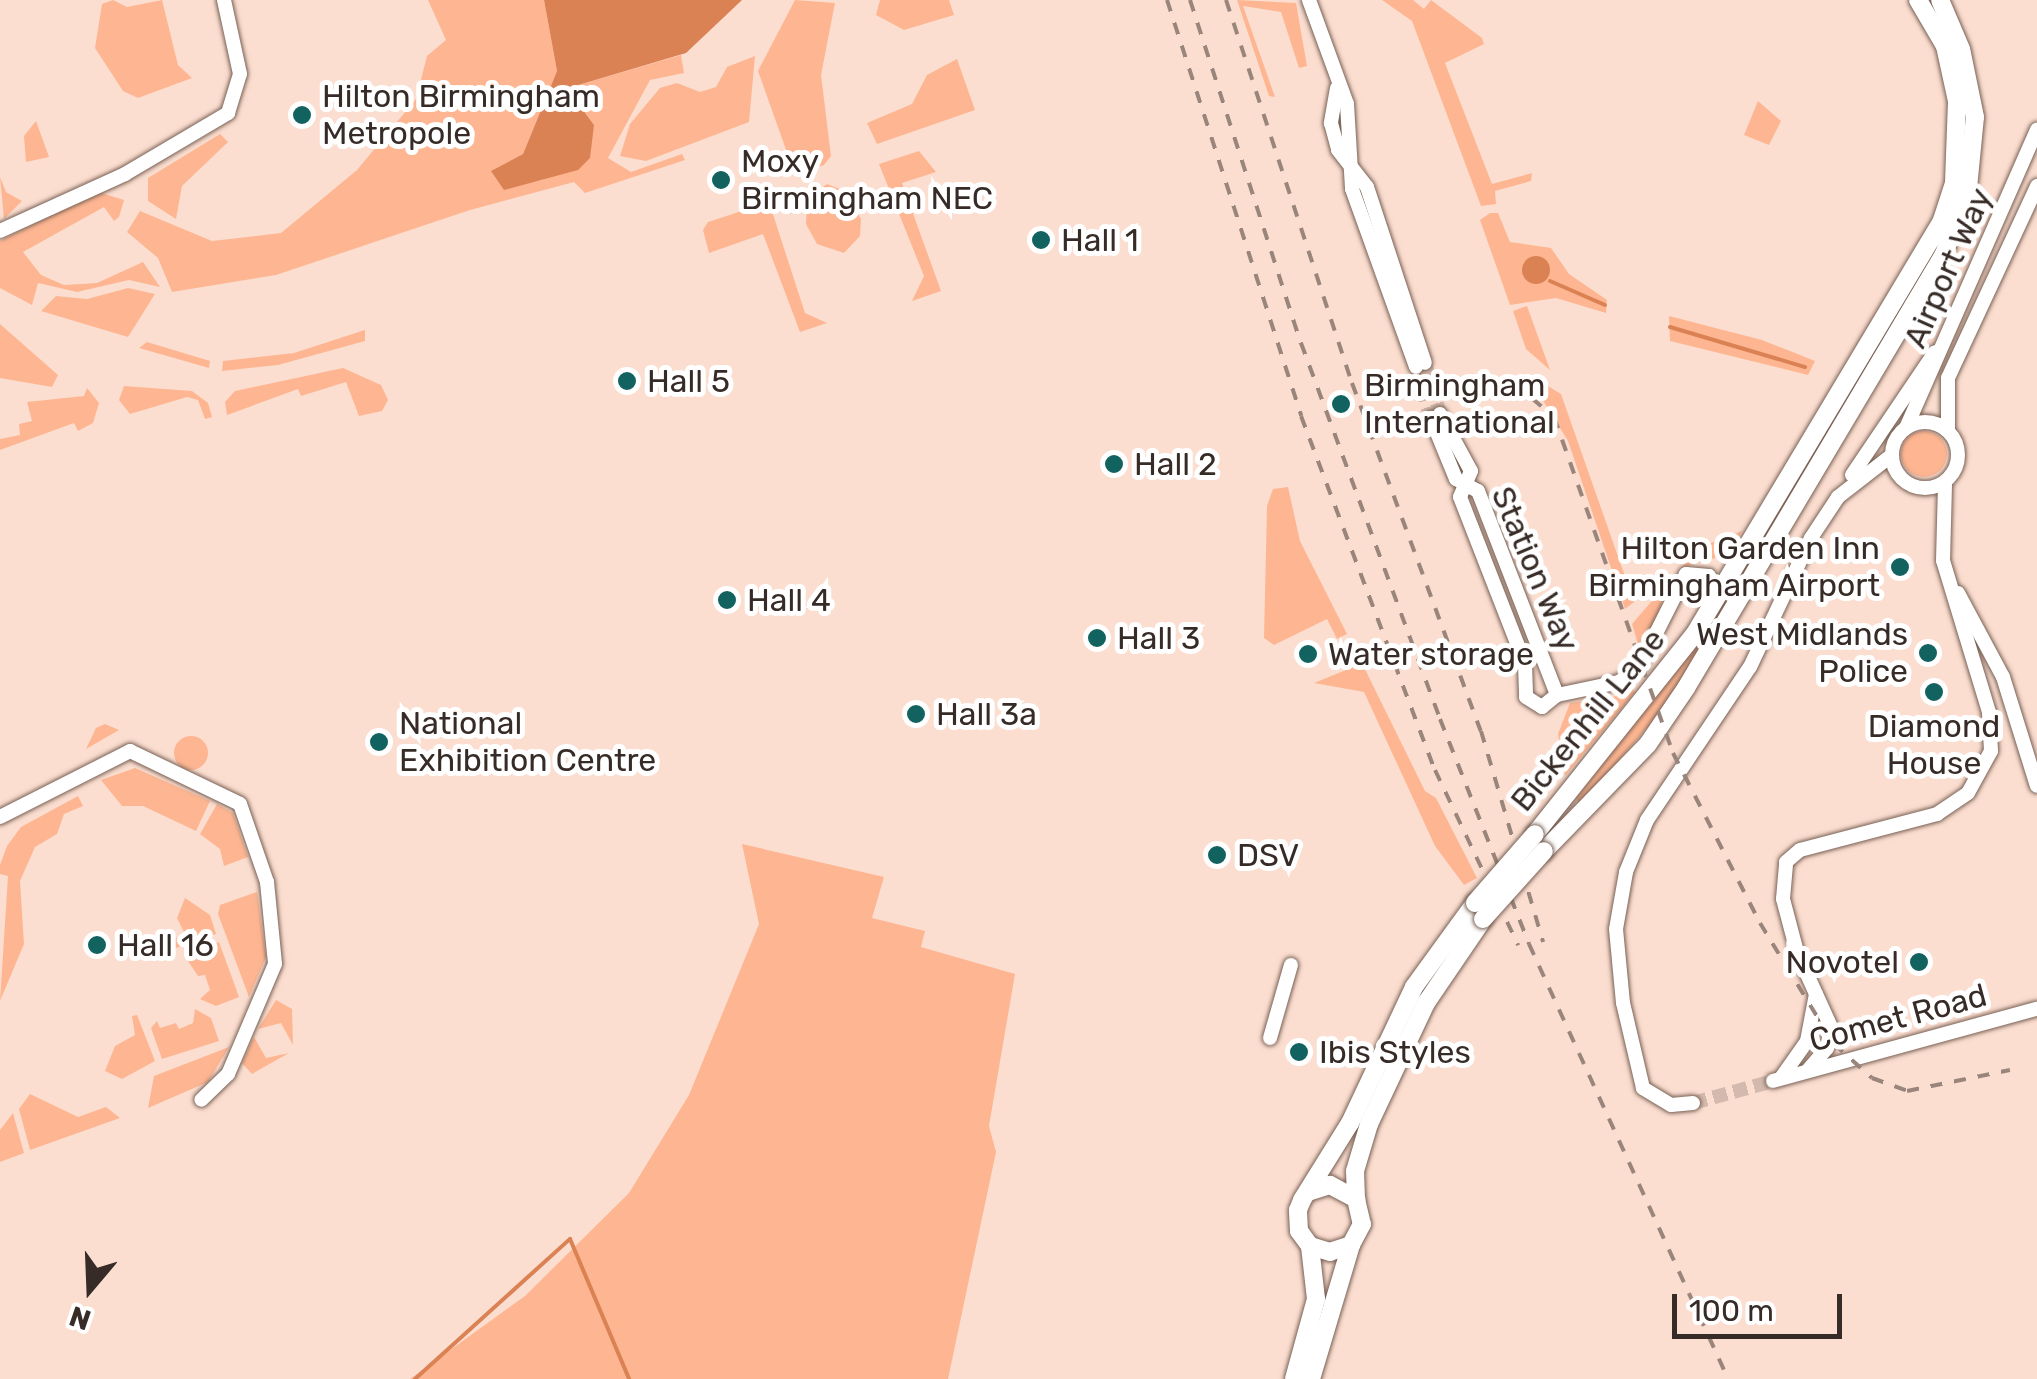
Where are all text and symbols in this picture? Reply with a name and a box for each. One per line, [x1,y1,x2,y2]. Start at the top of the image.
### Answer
place label: Hilton Birmingham Metropole [322,78,600,153]
marker: Hilton Birmingham Metropole [291,104,313,126]
place label: Moxy Birmingham NEC [741,143,993,218]
marker: Moxy Birmingham NEC [710,169,732,191]
street label: Airport Way [1896,182,2000,354]
place label: Hall 1 [1061,221,1139,259]
marker: Hall 1 [1030,229,1052,251]
place label: Hall 5 [647,362,730,400]
place label: Birmingham International [1364,367,1555,442]
marker: Hall 5 [616,370,638,392]
marker: Birmingham International [1328,391,1354,417]
place label: Hall 2 [1134,445,1217,483]
marker: Hall 2 [1103,453,1125,475]
street label: Station Way [1483,481,1587,657]
place label: Hilton Garden Inn Birmingham Airport [1587,530,1880,605]
marker: Hilton Garden Inn Birmingham Airport [1889,556,1911,578]
place label: Hall 4 [747,581,831,619]
marker: Hall 4 [716,589,738,611]
place label: West Midlands Police [1696,616,1908,691]
place label: Hall 3 [1117,619,1200,657]
street label: Bickenhill Lane [1503,621,1673,819]
marker: Hall 3 [1086,627,1108,649]
place label: Water storage [1328,635,1535,673]
marker: West Midlands Police [1917,642,1939,664]
marker: Water storage [1297,643,1319,665]
marker: Diamond House [1923,681,1945,703]
place label: Hall 3a [936,695,1037,733]
marker: Hall 3a [905,703,927,725]
place label: National Exhibition Centre [399,705,656,780]
place label: Diamond House [1868,708,2000,783]
marker: National Exhibition Centre [368,731,390,753]
place label: DSV [1237,836,1299,874]
marker: DSV [1206,844,1228,866]
place label: Hall 16 [117,926,214,964]
marker: Hall 16 [86,934,108,956]
place label: Novotel [1785,943,1899,981]
marker: Novotel [1908,951,1930,973]
street label: Comet Road [1805,976,1991,1060]
place label: Ibis Styles [1319,1033,1471,1071]
marker: Ibis Styles [1288,1041,1310,1063]
north arrow [40,1239,140,1339]
scale bar [1677,1274,1847,1336]
text: 100 m [1689,1293,1774,1329]
text: N [65,1299,95,1337]

